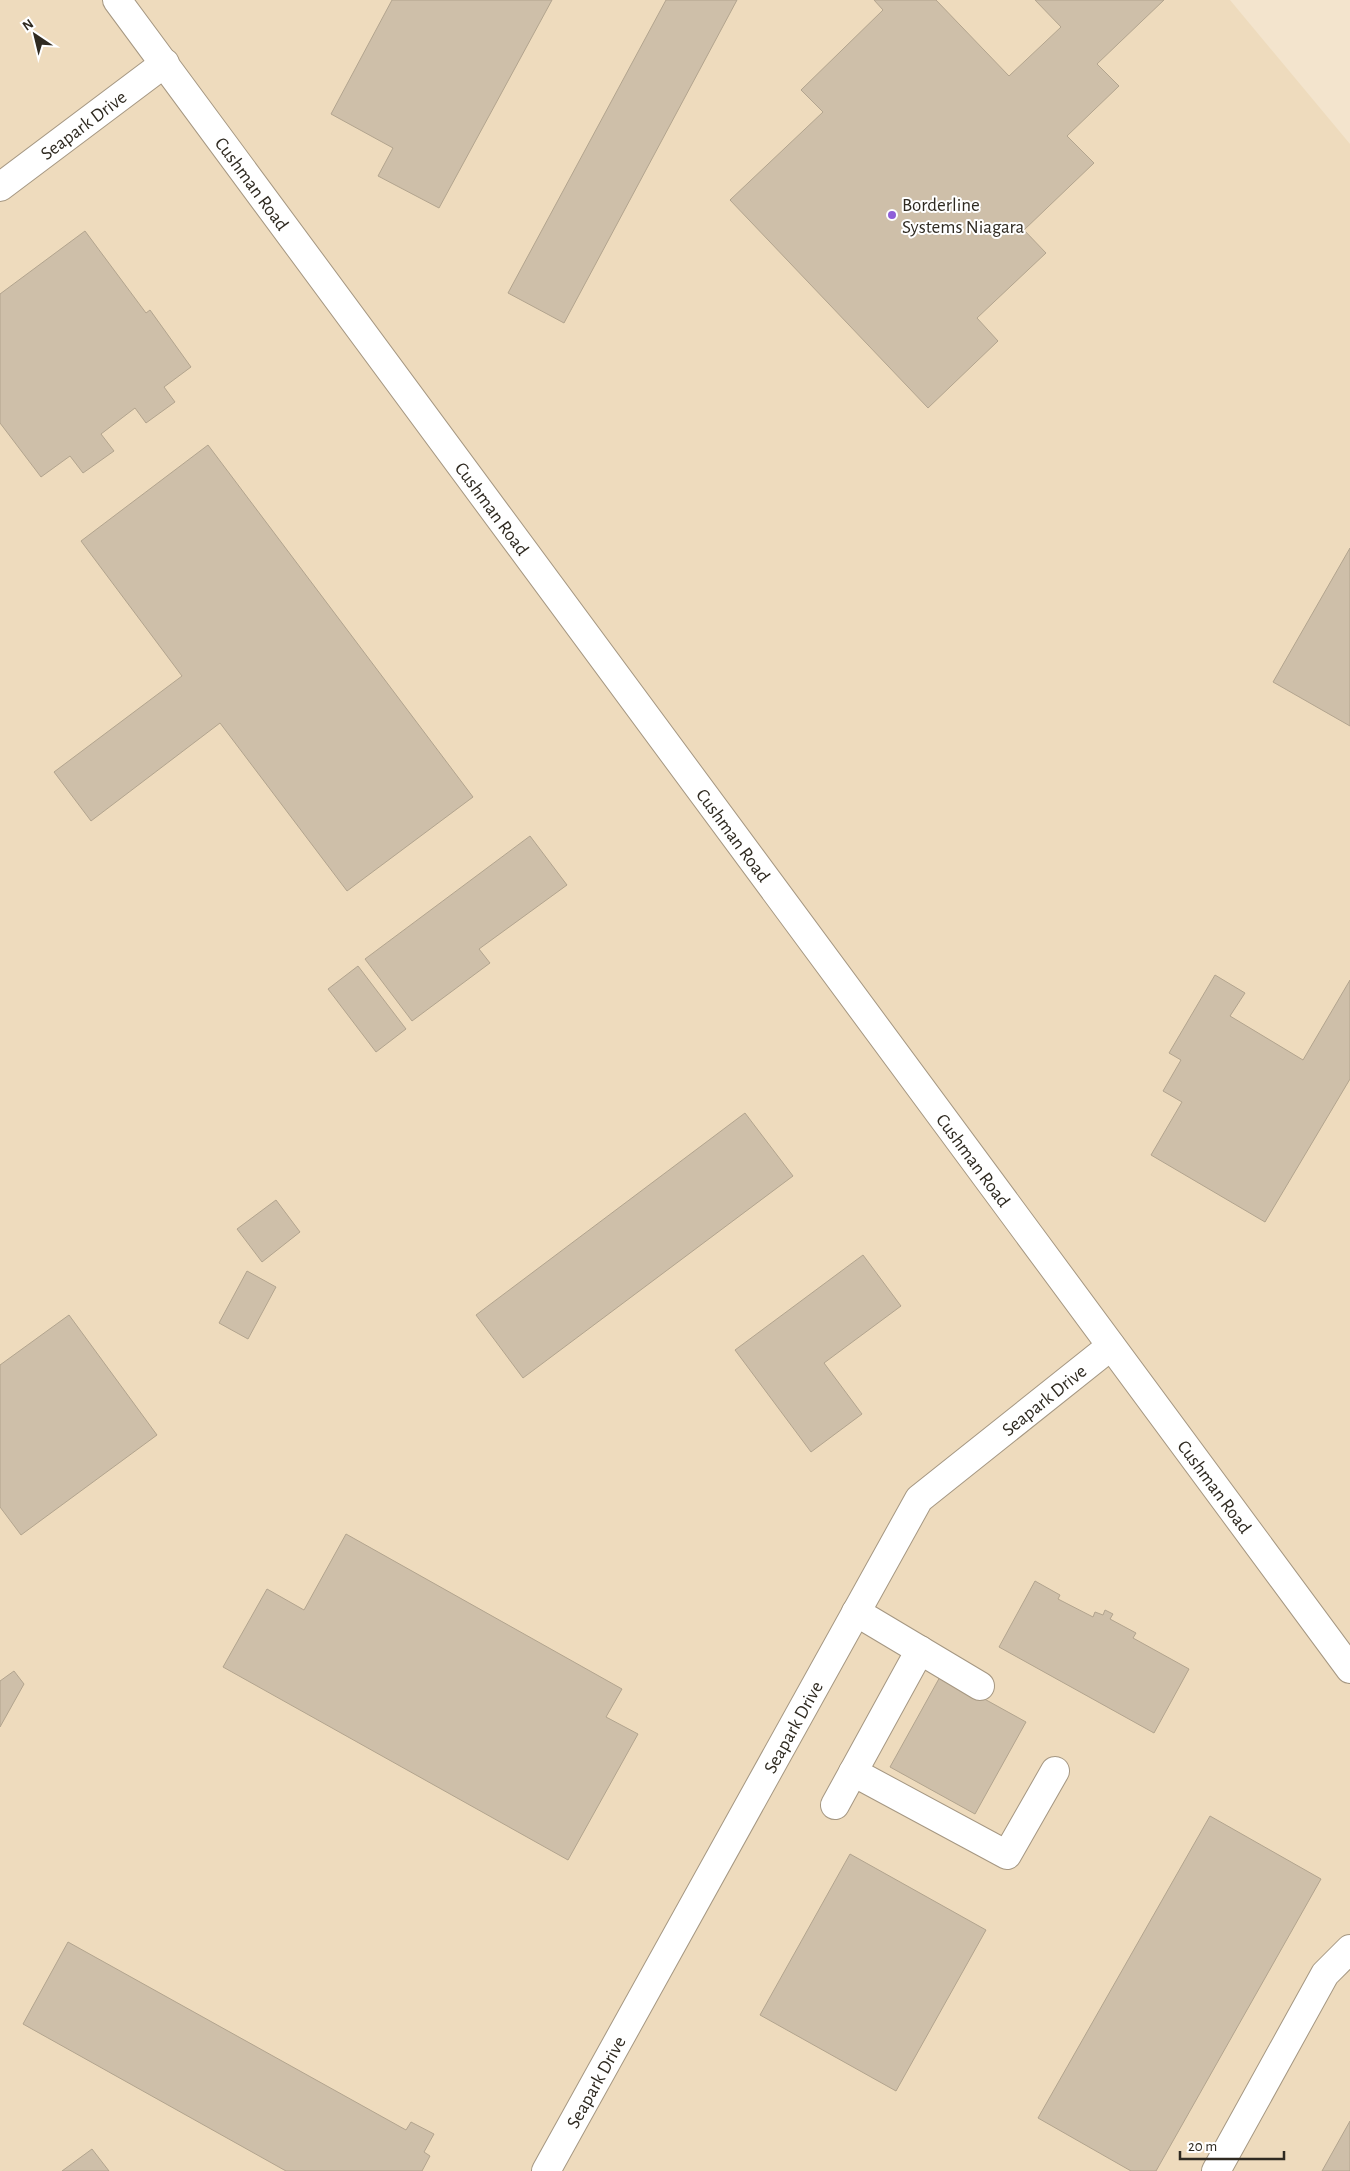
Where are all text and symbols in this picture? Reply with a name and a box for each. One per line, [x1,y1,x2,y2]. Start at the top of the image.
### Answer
north arrow [10,10,60,60]
text: N [20,17,36,34]
street label: Seapark Drive [38,88,130,164]
street label: Cushman Road [211,134,292,235]
place label: Borderline Systems Niagara [902,196,1025,237]
marker: Borderline Systems Niagara [886,209,898,221]
street label: Cushman Road [451,459,532,559]
street label: Cushman Road [692,786,773,886]
street label: Cushman Road [932,1111,1013,1211]
street label: Seapark Drive [999,1362,1090,1440]
street label: Cushman Road [1173,1437,1254,1538]
street label: Seapark Drive [761,1678,827,1777]
street label: Seapark Drive [564,2033,630,2132]
scale bar [1180,2128,1284,2160]
text: 20 m [1188,2139,1217,2154]

